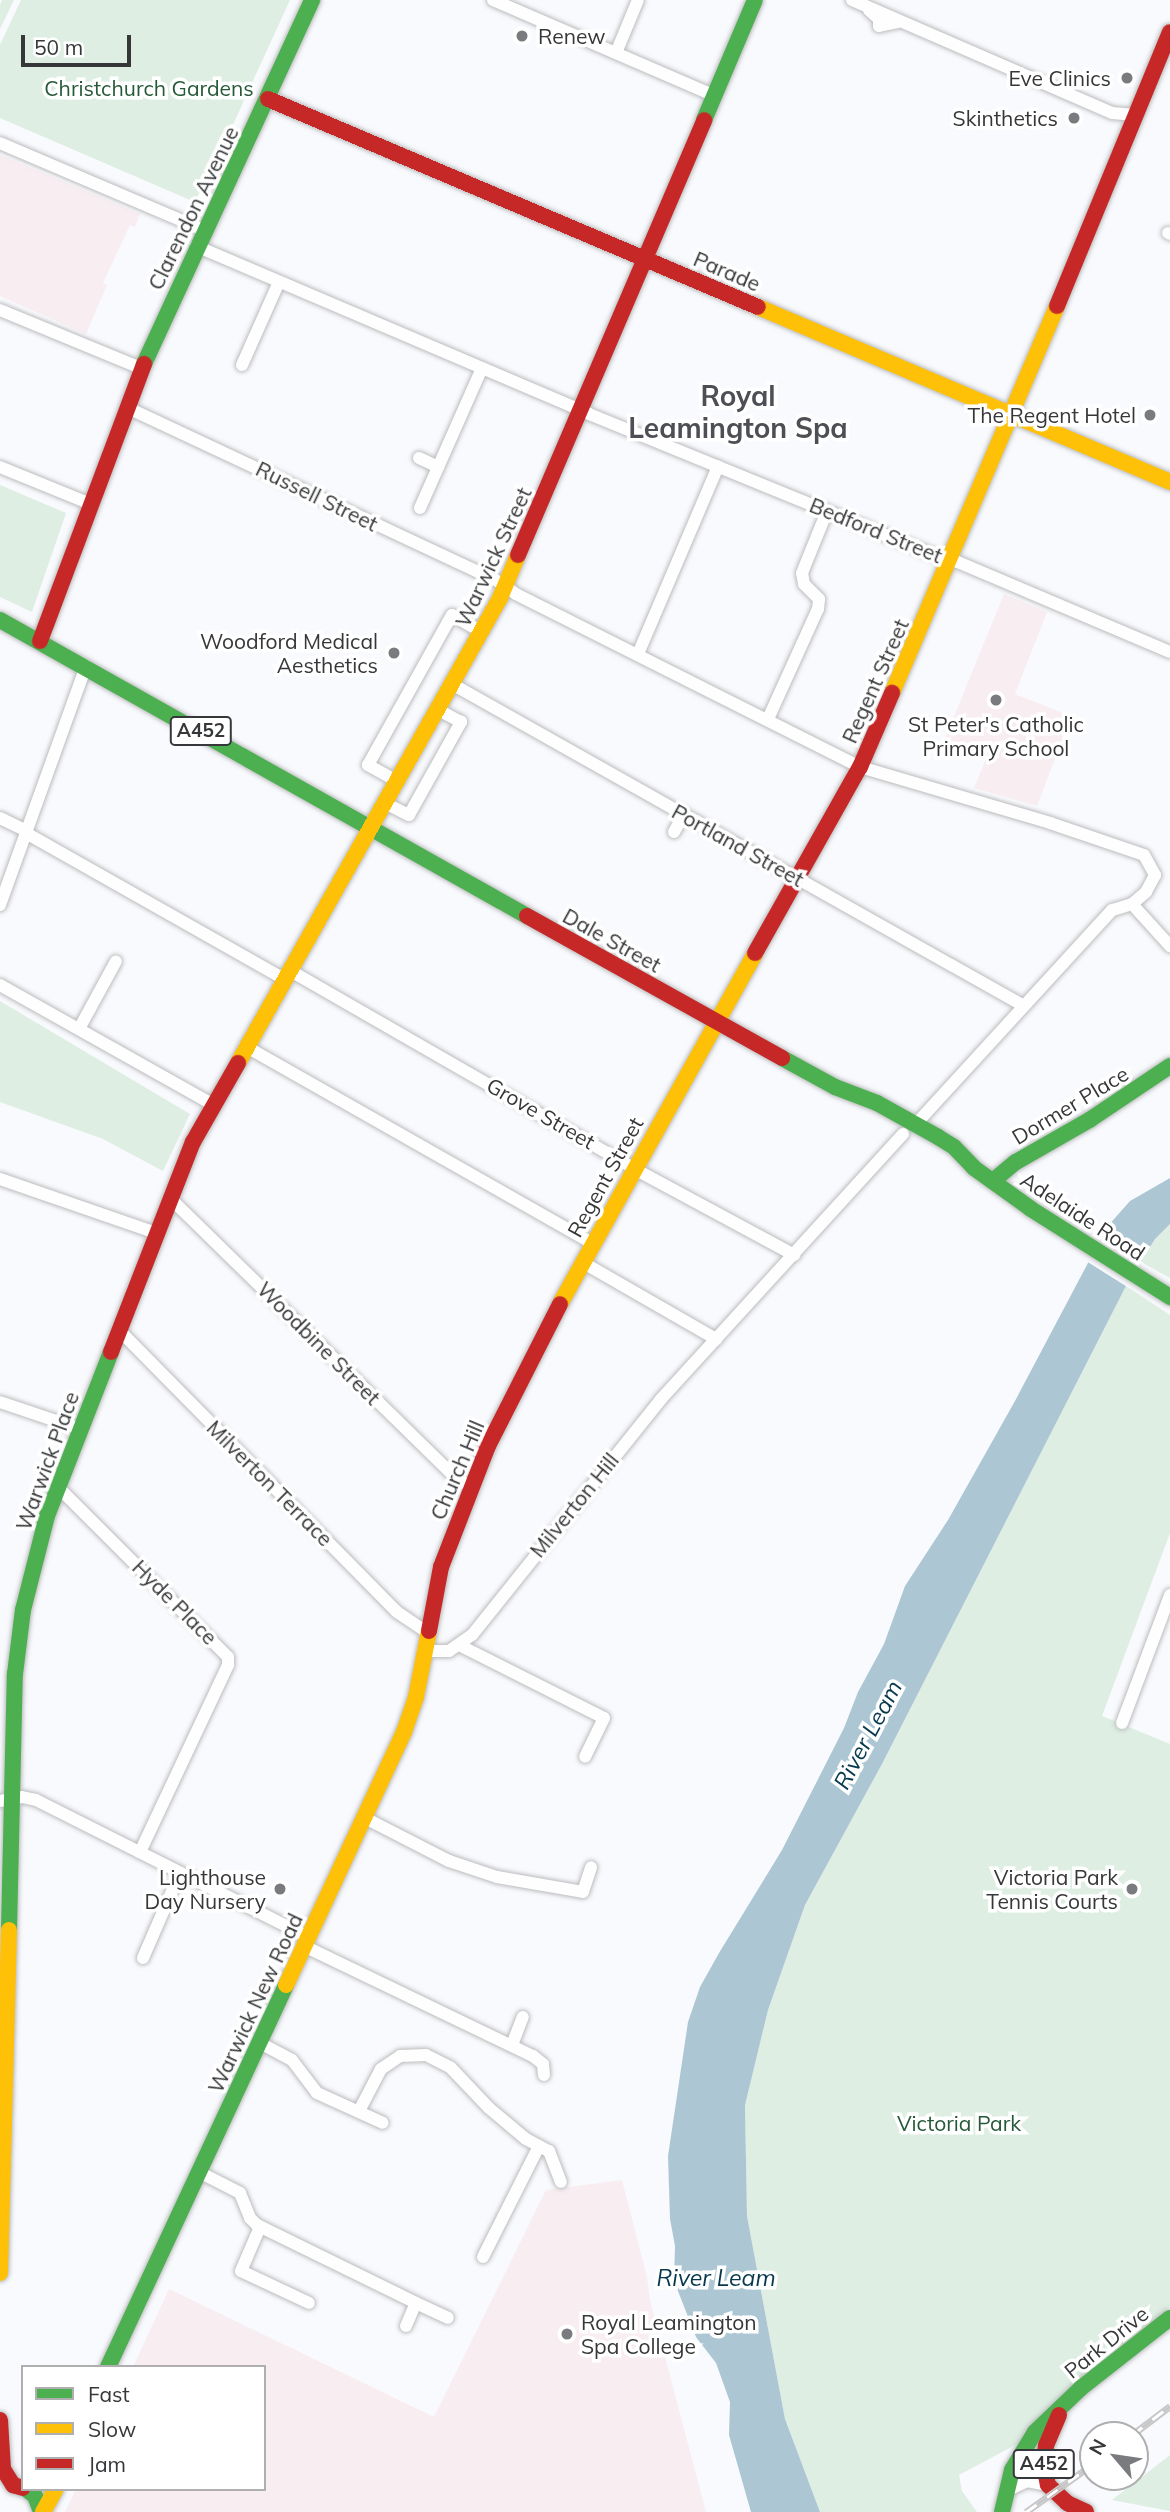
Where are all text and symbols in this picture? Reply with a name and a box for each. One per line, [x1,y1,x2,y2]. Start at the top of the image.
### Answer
scale bar [24,21,135,65]
place label: Renew [538,23,606,49]
marker: Renew [512,26,532,46]
text: 50 m [34,34,83,60]
place label: Eve Clinics [1008,65,1111,91]
marker: Eve Clinics [1117,68,1137,88]
park label: Christchurch Gardens [44,75,254,101]
place label: Skinthetics [953,105,1058,131]
marker: Skinthetics [1064,108,1084,128]
street label: Clarendon Avenue [143,122,243,294]
street label: Parade [690,246,764,296]
district label: Royal Leamington Spa [628,379,848,445]
place label: The Regent Hotel [968,402,1136,428]
marker: The Regent Hotel [1142,407,1158,423]
street label: Russell Street [252,456,382,536]
street label: Warwick Street [450,483,536,631]
street label: Bedford Street [806,492,946,568]
street label: Regent Street [836,615,914,747]
place label: Woodford Medical Aesthetics [200,628,378,678]
marker: Woodford Medical Aesthetics [384,643,404,663]
marker: St Peter's Catholic Primary School [988,692,1004,708]
place label: St Peter's Catholic Primary School [908,711,1084,761]
road number: A452 [170,716,232,746]
street label: Portland Street [668,798,808,892]
street label: Dale Street [559,903,665,977]
street label: Dormer Place [1007,1060,1133,1150]
street label: Grove Street [482,1072,600,1154]
street label: Regent Street [562,1113,648,1241]
street label: Adelaide Road [1016,1167,1150,1265]
street label: Woodbine Street [252,1276,386,1410]
street label: Warwick Place [10,1388,84,1534]
street label: Milverton Terrace [202,1415,338,1551]
street label: Church Hill [425,1417,489,1523]
street label: Milverton Hill [524,1448,624,1562]
street label: Hyde Place [127,1554,223,1650]
water label: River Leam [828,1676,908,1794]
place label: Lighthouse Day Nursery [145,1864,266,1914]
place label: Victoria Park Tennis Courts [986,1864,1118,1914]
marker: Lighthouse Day Nursery [272,1881,288,1897]
marker: Victoria Park Tennis Courts [1124,1881,1140,1897]
street label: Warwick New Road [202,1909,308,2097]
park label: Victoria Park [897,2110,1021,2136]
water label: River Leam [656,2264,776,2292]
street label: Park Drive [1059,2301,1153,2383]
place label: Royal Leamington Spa College [581,2309,756,2359]
marker: Royal Leamington Spa College [559,2326,575,2342]
legend [21,2365,266,2491]
text: Fast [88,2381,130,2407]
text: Slow [88,2416,136,2442]
north arrow [1079,2421,1149,2491]
text: N [1083,2435,1111,2459]
road number: A452 [1012,2448,1076,2480]
text: Jam [88,2451,126,2477]

